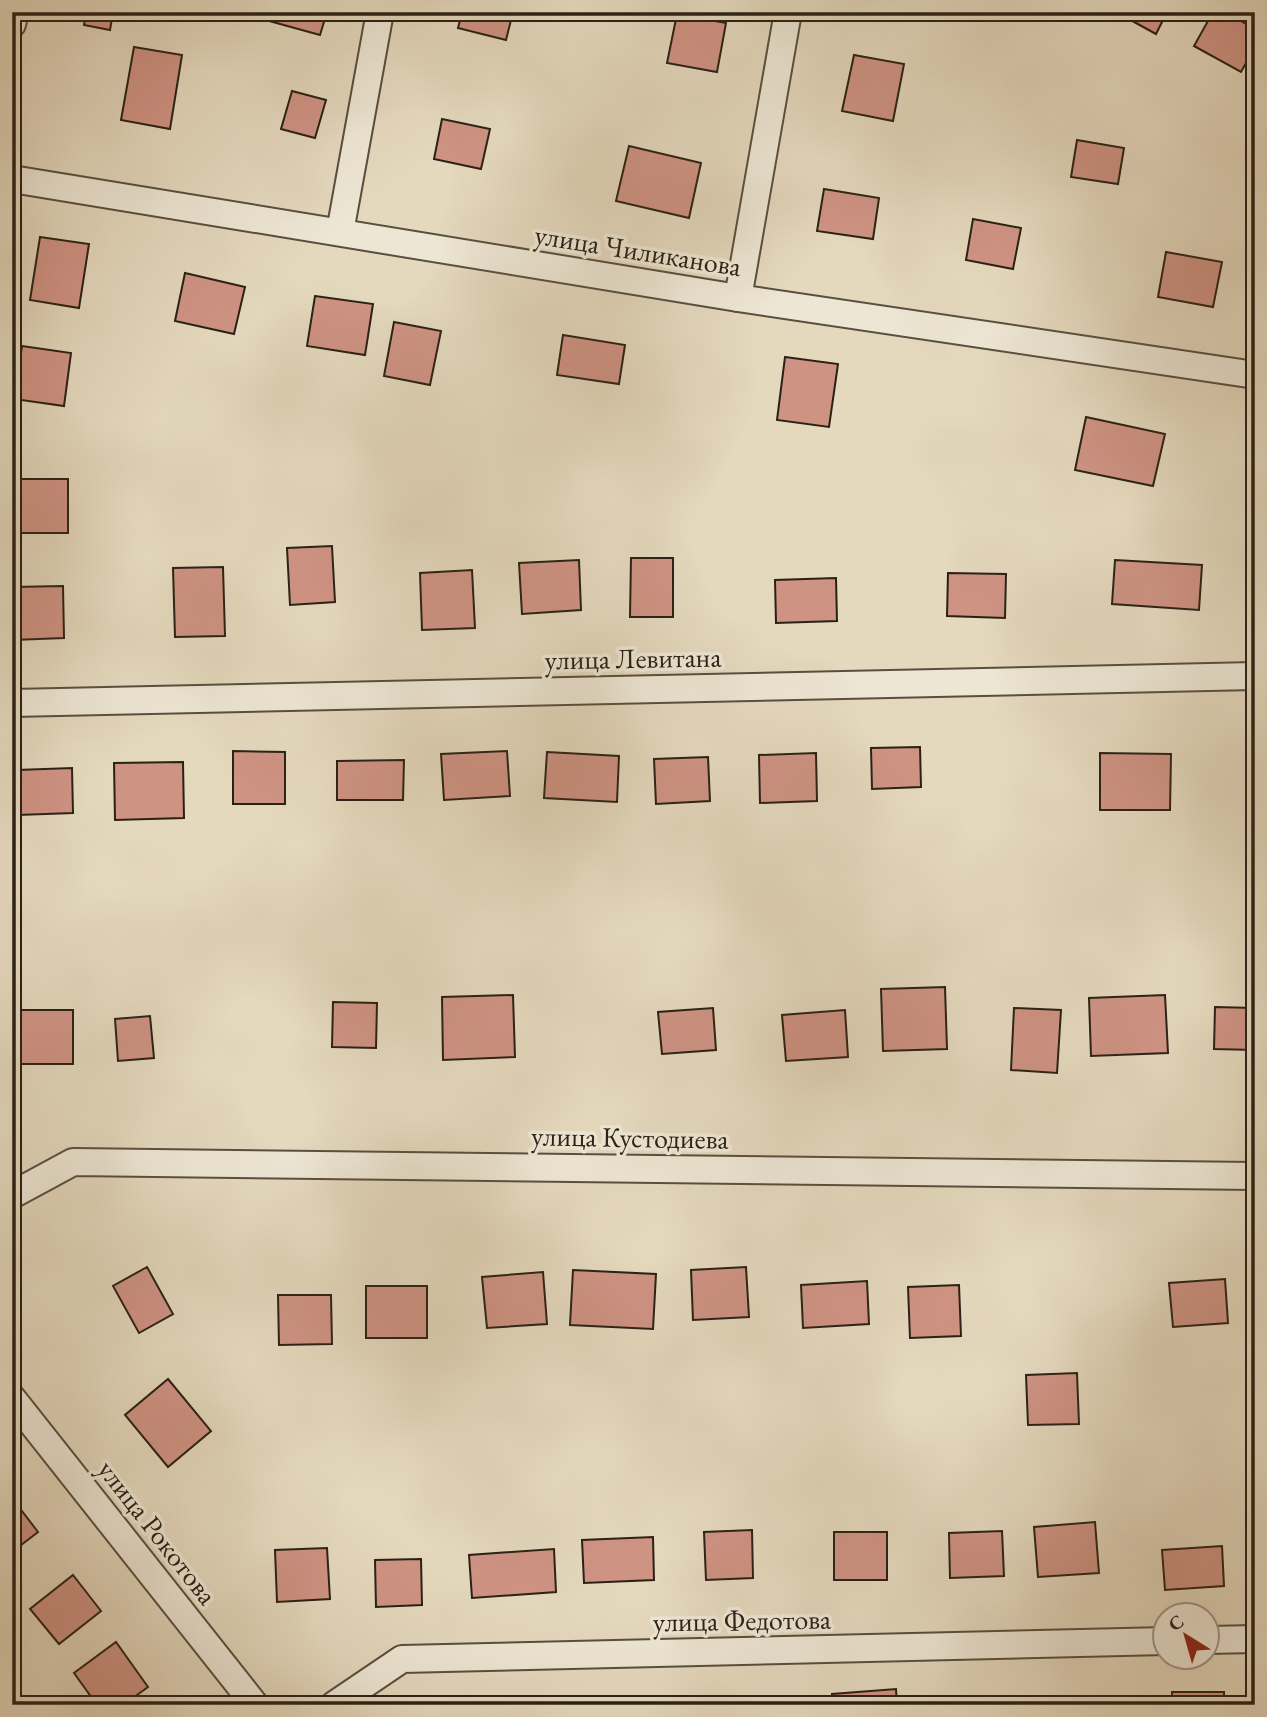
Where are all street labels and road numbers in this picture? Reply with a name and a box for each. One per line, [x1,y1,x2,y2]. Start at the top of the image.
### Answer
street label: улица Чиликанова [532,216,745,284]
street label: улица Левитана [544,638,723,678]
street label: улица Кустодиева [531,1117,730,1157]
street label: улица Рокотова [90,1452,226,1612]
street label: улица Федотова [653,1600,832,1640]

